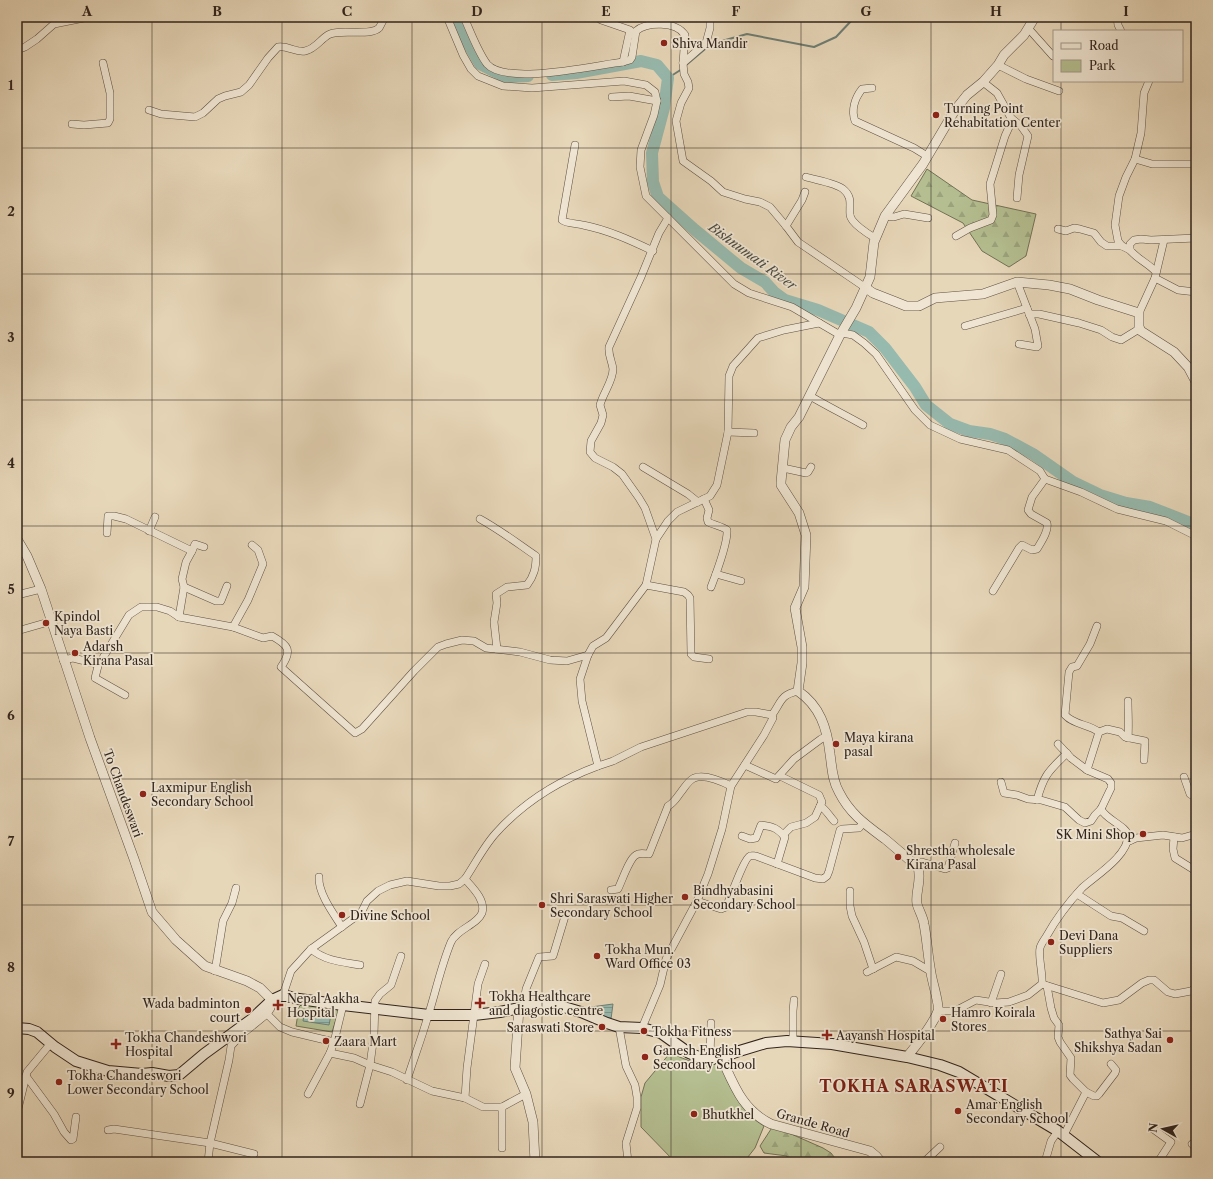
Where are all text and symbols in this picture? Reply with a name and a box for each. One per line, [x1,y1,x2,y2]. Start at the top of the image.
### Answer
text: A [81,3,93,19]
text: B [212,3,222,19]
text: C [342,3,352,19]
text: D [471,3,483,19]
text: E [601,3,611,19]
text: F [732,3,741,19]
text: G [860,3,872,19]
text: H [990,3,1002,19]
text: I [1123,3,1129,19]
legend [1053,30,1183,82]
place label: Shiva Mandir [672,36,748,51]
marker: Shiva Mandir [659,38,669,48]
text: Road [1089,38,1119,53]
text: Park [1089,58,1116,73]
text: 1 [8,77,14,93]
place label: Turning Point Rehabitation Center [944,101,1060,130]
marker: Turning Point Rehabitation Center [931,110,941,120]
text: 2 [7,203,15,219]
water label: Bishnumati River [705,218,801,294]
text: 3 [7,329,15,345]
text: 4 [7,455,15,471]
text: 5 [7,581,15,597]
place label: Kpindol Naya Basti [54,609,113,638]
marker: Kpindol Naya Basti [41,618,51,628]
place label: Adarsh Kirana Pasal [82,639,154,668]
marker: Adarsh Kirana Pasal [70,648,80,658]
text: 6 [7,707,15,723]
place label: Maya kirana pasal [844,730,914,759]
marker: Maya kirana pasal [831,739,841,749]
street label: To Chandeswari [100,747,146,839]
place label: Laxmipur English Secondary School [151,780,254,809]
marker: Laxmipur English Secondary School [138,789,148,799]
place label: SK Mini Shop [1056,827,1135,842]
marker: SK Mini Shop [1138,829,1148,839]
text: 7 [8,833,15,849]
place label: Shrestha wholesale Kirana Pasal [906,843,1015,872]
marker: Shrestha wholesale Kirana Pasal [893,852,903,862]
place label: Bindhyabasini Secondary School [693,883,796,912]
place label: Shri Saraswati Higher Secondary School [550,891,673,920]
marker: Bindhyabasini Secondary School [680,892,690,902]
marker: Shri Saraswati Higher Secondary School [537,900,547,910]
place label: Divine School [350,908,431,923]
marker: Divine School [337,910,347,920]
place label: Devi Dana Suppliers [1059,928,1119,957]
marker: Devi Dana Suppliers [1046,937,1056,947]
place label: Tokha Mun. Ward Office 03 [604,942,691,971]
marker: Tokha Mun. Ward Office 03 [592,951,602,961]
text: 8 [7,959,15,975]
place label: Tokha Healthcare and diagostic centre [489,989,603,1018]
place label: Nepal Aakha Hospital [287,991,360,1020]
place label: Wada badminton court [142,996,241,1025]
marker: Tokha Healthcare and diagostic centre [474,997,486,1009]
marker: Nepal Aakha Hospital [272,999,284,1011]
marker: Wada badminton court [243,1005,253,1015]
place label: Hamro Koirala Stores [951,1005,1036,1034]
marker: Hamro Koirala Stores [938,1014,948,1024]
place label: Saraswati Store [507,1020,594,1035]
marker: Saraswati Store [597,1022,607,1032]
place label: Tokha Fitness [652,1024,731,1039]
marker: Tokha Fitness [639,1026,649,1036]
place label: Sathya Sai Shikshya Sadan [1074,1026,1162,1055]
place label: Aayansh Hospital [835,1028,935,1043]
marker: Aayansh Hospital [821,1029,833,1041]
place label: Tokha Chandeshwori Hospital [125,1030,247,1059]
place label: Zaara Mart [334,1034,398,1049]
marker: Sathya Sai Shikshya Sadan [1165,1035,1175,1045]
marker: Zaara Mart [321,1036,331,1046]
marker: Tokha Chandeshwori Hospital [110,1038,122,1050]
place label: Ganesh English Secondary School [653,1043,756,1072]
marker: Ganesh English Secondary School [640,1052,650,1062]
place label: Tokha Chandeswori Lower Secondary School [67,1068,209,1097]
district label: TOKHA SARASWATI [819,1076,1009,1096]
marker: Tokha Chandeswori Lower Secondary School [54,1077,64,1087]
text: 9 [7,1085,15,1101]
place label: Amar English Secondary School [965,1097,1069,1126]
street label: Grande Road [775,1105,852,1141]
marker: Amar English Secondary School [953,1106,963,1116]
place label: Bhutkhel [702,1107,755,1122]
marker: Bhutkhel [689,1109,699,1119]
north arrow [1143,1109,1183,1149]
text: N [1146,1121,1161,1133]

